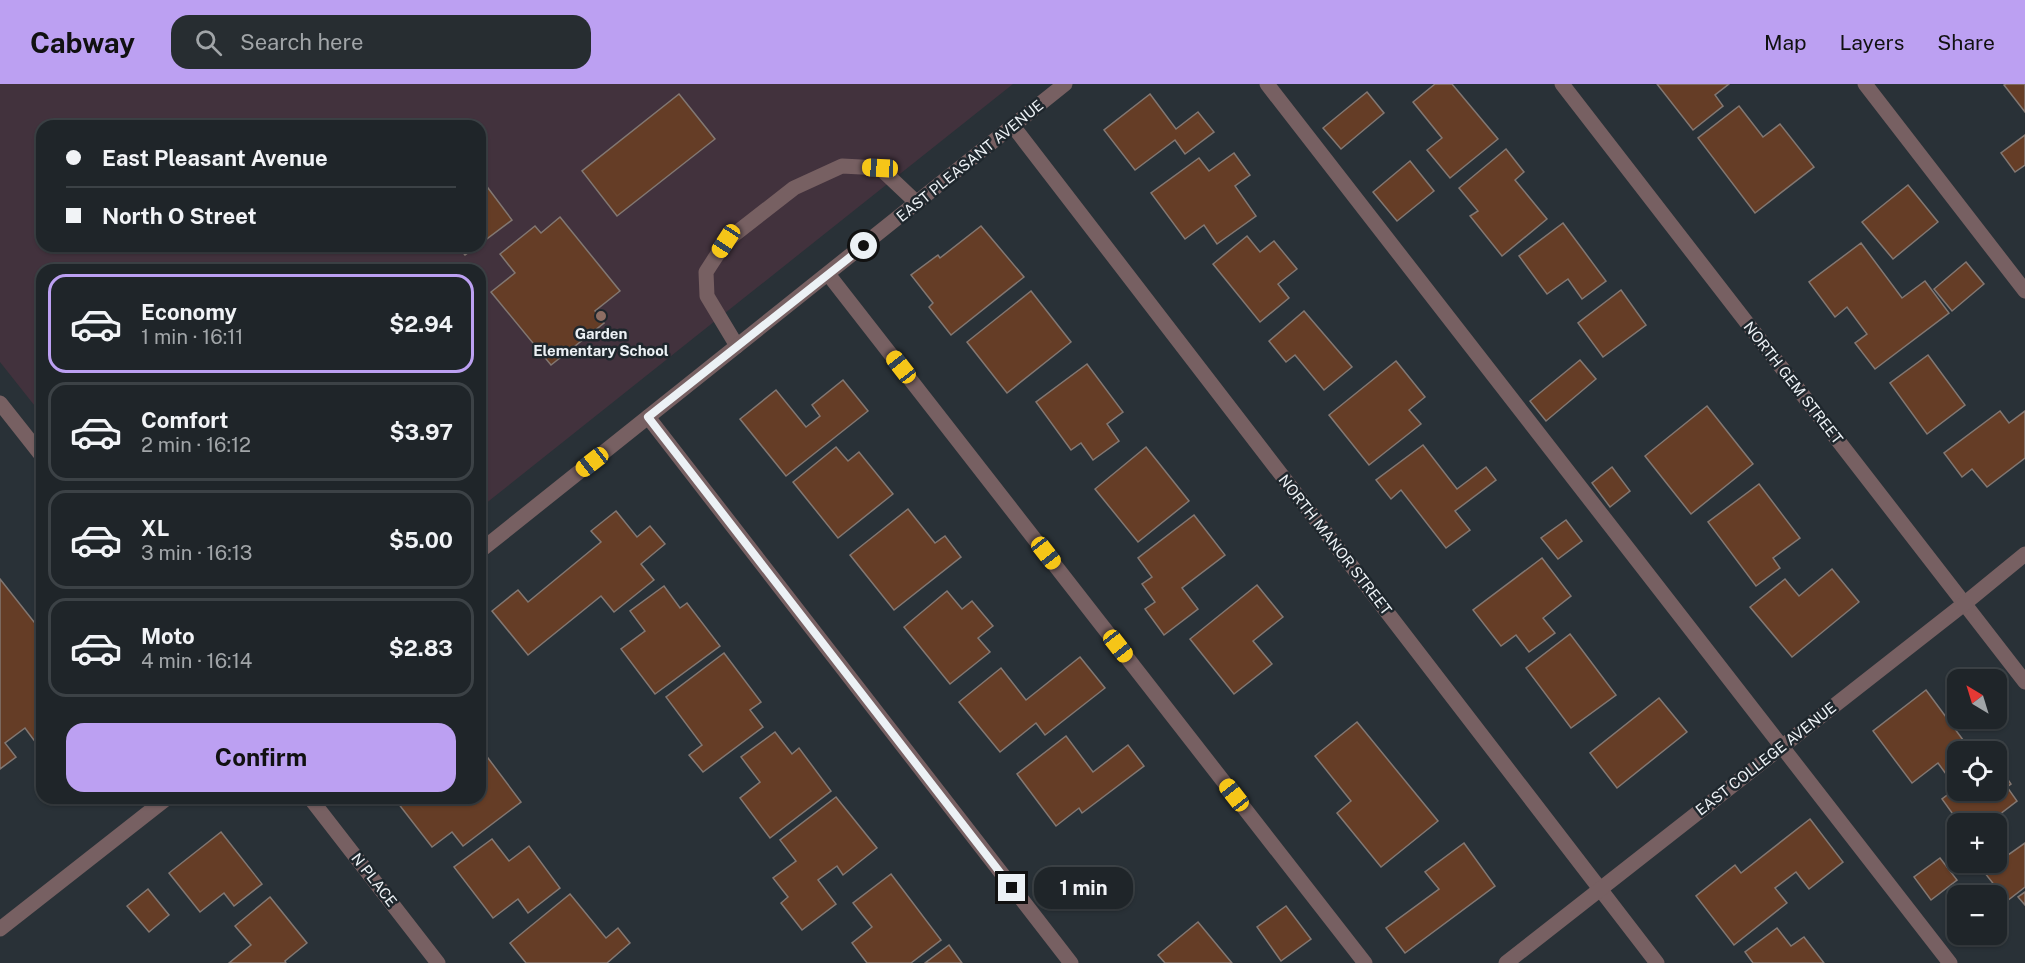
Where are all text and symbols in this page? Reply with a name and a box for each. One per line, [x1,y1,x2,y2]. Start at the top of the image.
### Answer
search box [171,15,591,69]
text: Cabway [30,26,135,59]
icon: search [192,26,225,59]
text: Search here [240,29,363,55]
text: Map [1764,30,1807,55]
text: Layers [1840,30,1904,55]
text: Share [1937,30,1995,55]
street label: EAST PLEASANT AVENUE [893,96,1046,225]
text: East Pleasant Avenue [102,145,328,171]
car [862,158,898,178]
text: North O Street [102,203,257,229]
car [709,221,743,261]
route start [850,232,877,259]
icon: car [69,297,123,351]
text: Economy [141,299,237,325]
marker: Garden Elementary School [594,309,608,323]
text: $2.94 [389,311,453,337]
street label: NORTH GEM STREET [1740,318,1846,447]
text: 1 min · 16:11 [141,325,243,349]
place label: Garden Elementary School [533,325,669,359]
car [883,347,919,387]
icon: car [69,405,123,459]
text: Comfort [141,407,228,433]
text: $3.97 [390,419,453,445]
text: 2 min · 16:12 [141,433,251,457]
car [572,444,612,480]
street label: NORTH MANOR STREET [1275,471,1395,618]
icon: car [69,513,123,567]
text: XL [141,515,169,541]
text: $5.00 [389,527,453,553]
car [1028,533,1064,573]
text: 3 min · 16:13 [141,541,252,565]
icon: car [69,621,123,675]
text: Moto [141,623,195,649]
car [1100,626,1136,666]
text: $2.83 [389,635,453,661]
text: 4 min · 16:14 [141,649,252,673]
north arrow [1947,669,2007,729]
map controls [1947,669,2007,945]
street label: EAST COLLEGE AVENUE [1692,699,1839,819]
button: Confirm [66,723,456,792]
button: locate [1947,741,2007,801]
car [1216,775,1252,815]
button: + [1947,813,2007,873]
street label: N PLACE [348,850,401,910]
callout: 1 min [1033,867,1132,909]
route end [998,874,1025,901]
text: 1 min [1059,876,1108,900]
button: − [1947,885,2007,945]

